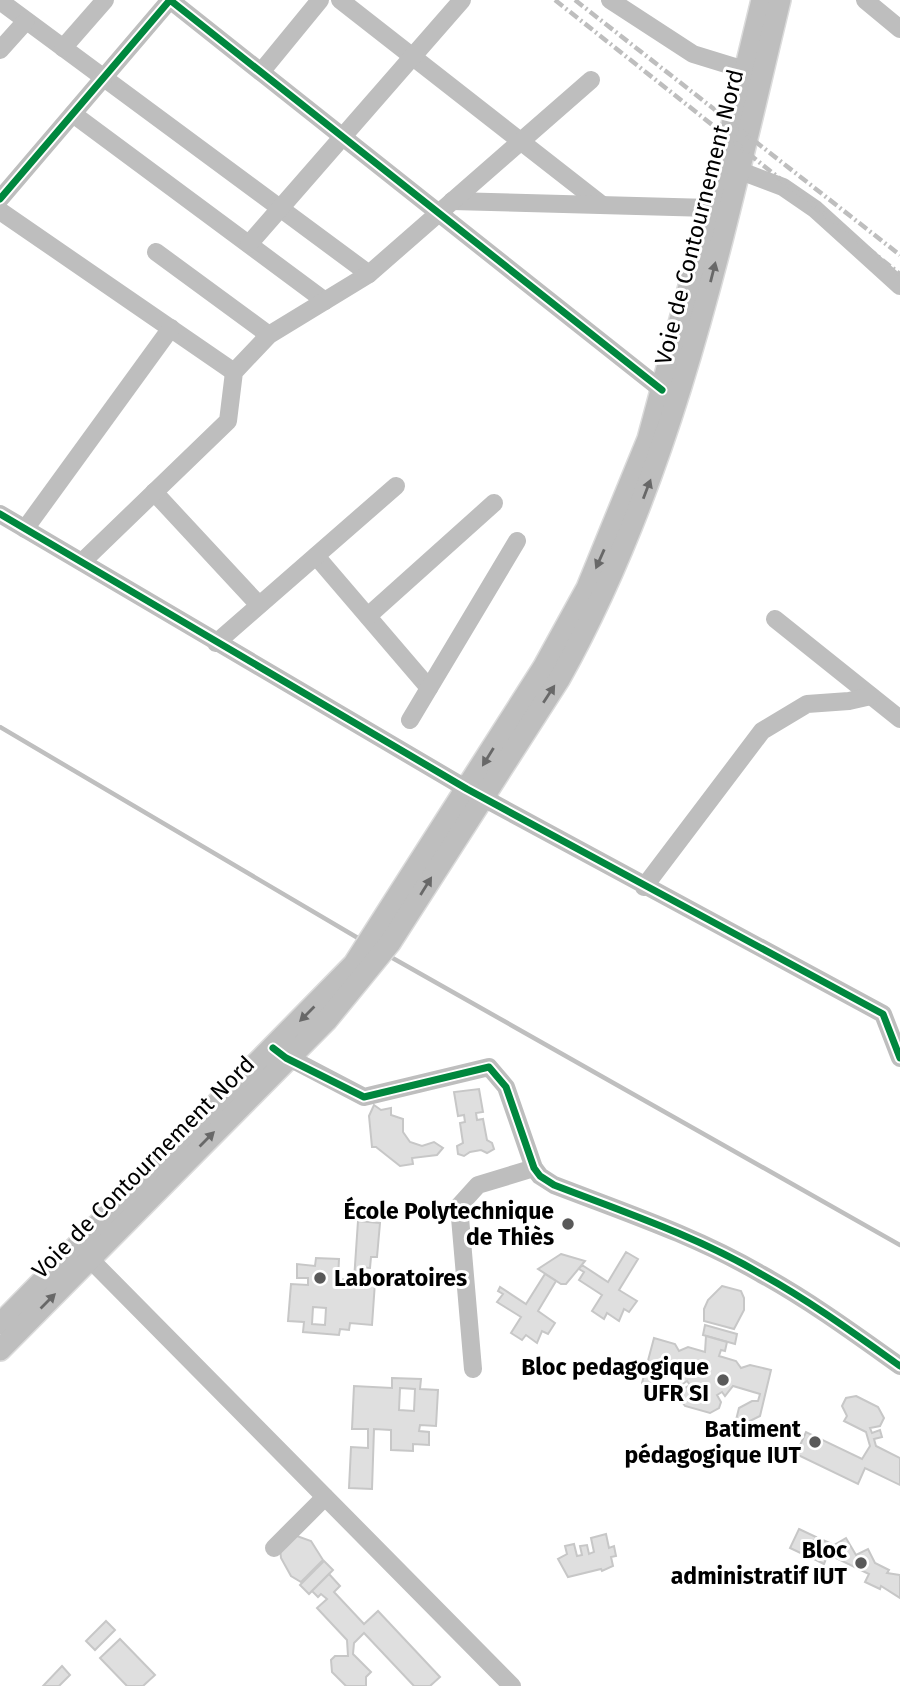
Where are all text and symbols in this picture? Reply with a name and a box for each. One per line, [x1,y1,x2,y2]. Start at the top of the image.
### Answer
street label: Voie de Contournement Nord [649,66,749,368]
one-way arrow [708,261,719,283]
one-way arrow [642,479,653,500]
one-way arrow [594,549,606,569]
one-way arrow [543,685,556,704]
one-way arrow [481,747,494,766]
one-way arrow [420,876,433,895]
one-way arrow [298,1005,315,1022]
street label: Voie de Contournement Nord [26,1050,260,1284]
one-way arrow [199,1130,216,1147]
place label: École Polytechnique de Thiès [344,1196,554,1251]
marker: École Polytechnique de Thiès [560,1216,576,1232]
place label: Laboratoires [334,1264,467,1292]
marker: Laboratoires [312,1270,328,1286]
one-way arrow [39,1293,55,1310]
place label: Bloc pedagogique UFR SI [521,1353,709,1407]
marker: Bloc pedagogique UFR SI [715,1372,731,1388]
place label: Batiment pédagogique IUT [624,1415,802,1469]
marker: Batiment pédagogique IUT [807,1434,823,1450]
place label: Bloc administratif IUT [671,1536,848,1590]
marker: Bloc administratif IUT [853,1555,869,1571]

